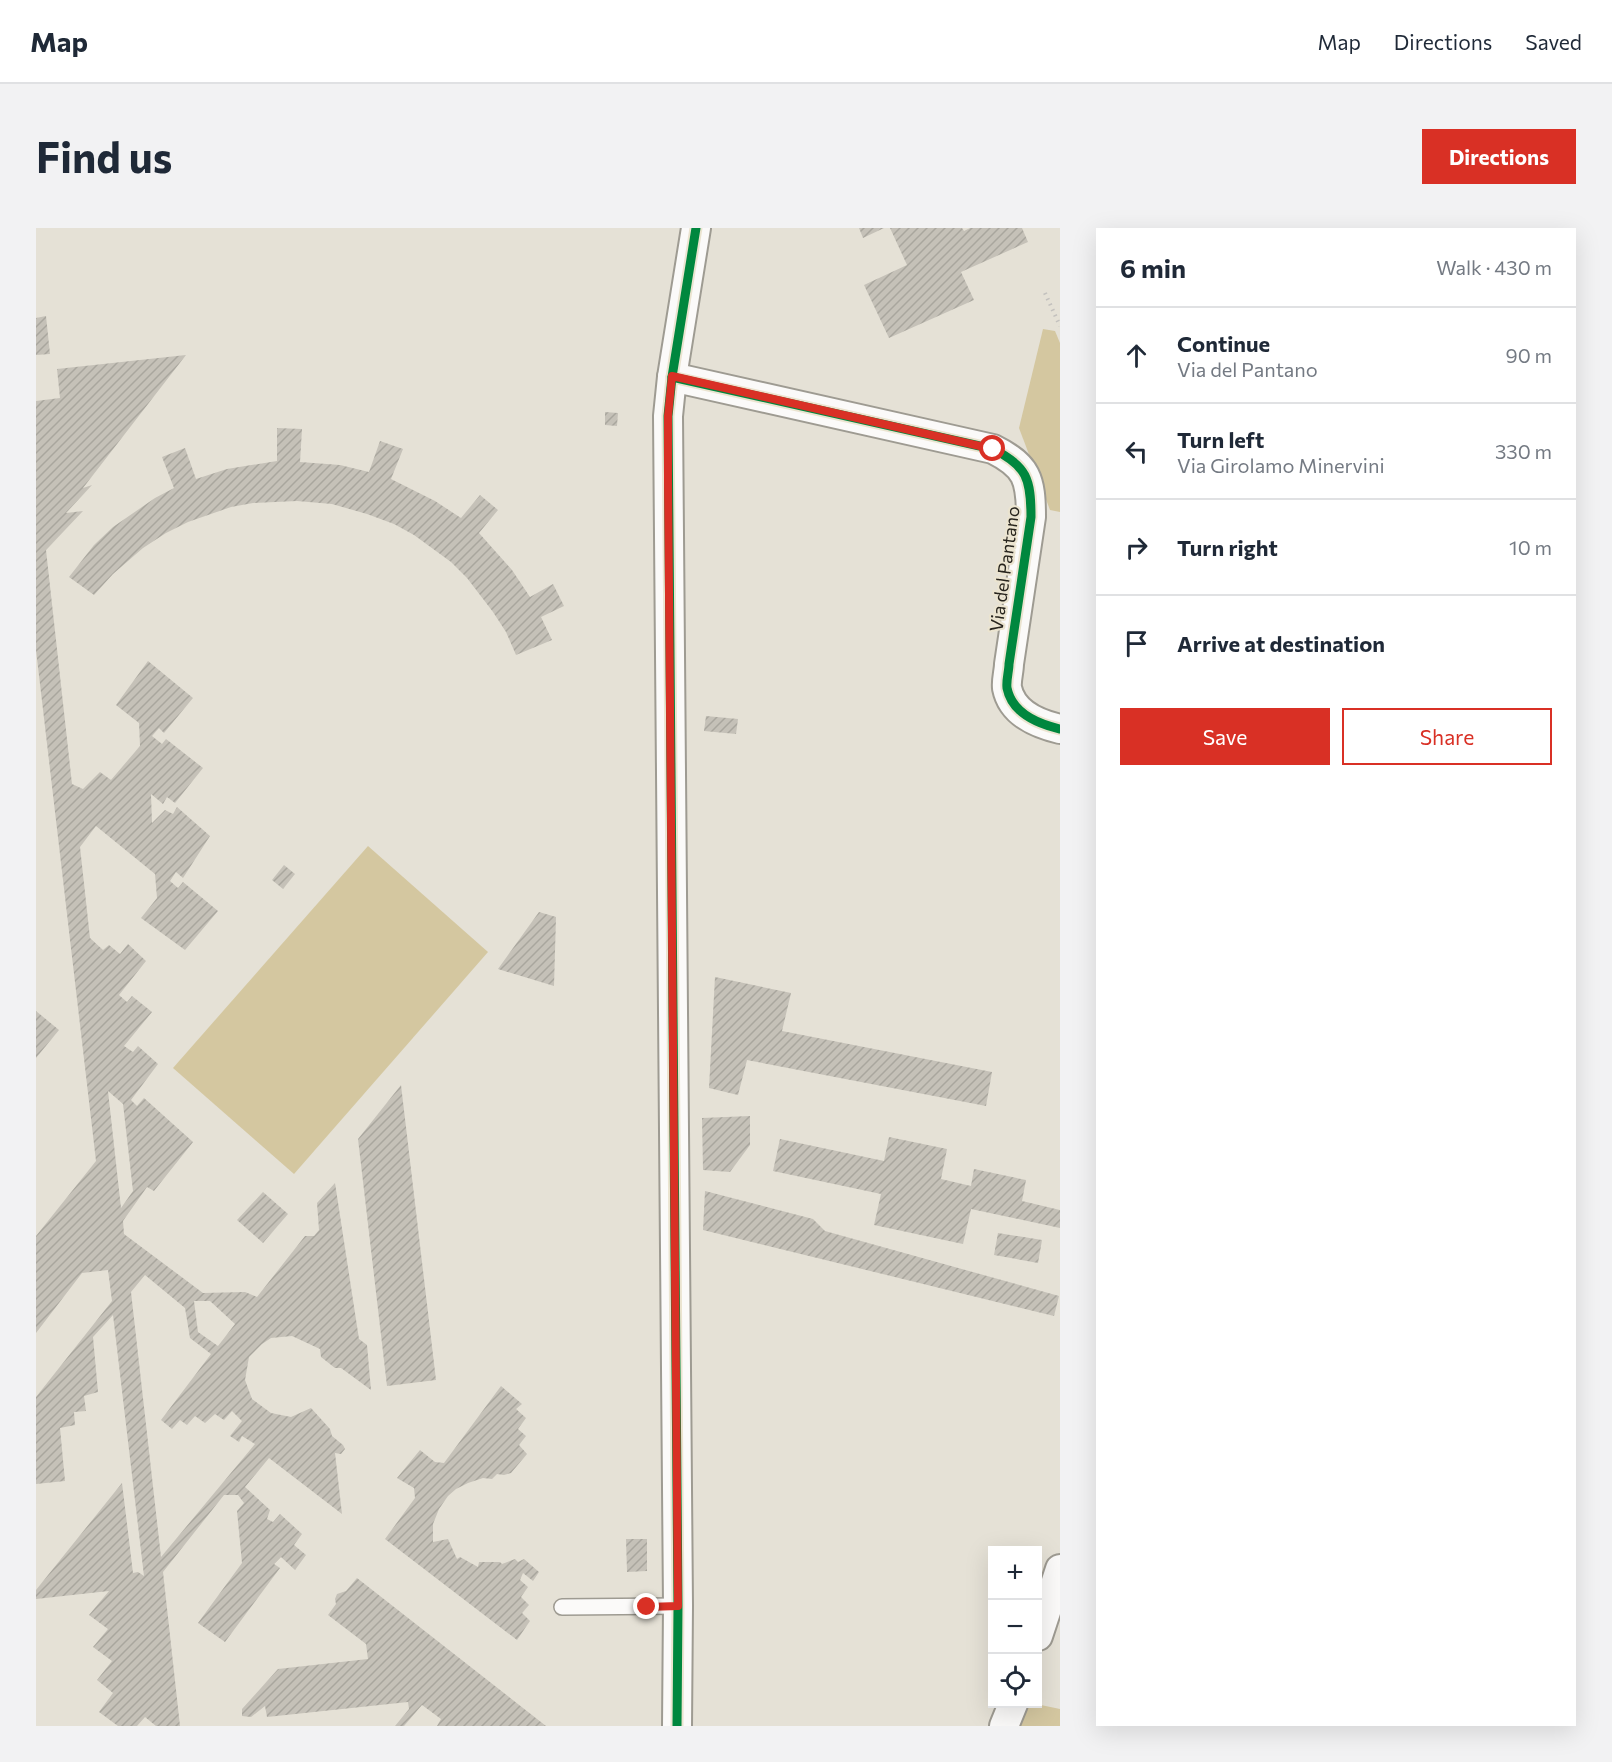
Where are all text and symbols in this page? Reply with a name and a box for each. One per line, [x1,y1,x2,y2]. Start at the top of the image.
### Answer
text: Map [30,24,88,58]
text: Map [1318,29,1361,54]
text: Directions [1394,29,1492,54]
text: Saved [1525,29,1582,54]
button: Directions [1422,129,1576,184]
text: Find us [36,130,172,182]
text: 6 min [1120,252,1186,283]
text: Walk · 430 m [1436,255,1552,279]
text: Continue [1177,330,1270,357]
icon: ahead [1120,339,1153,372]
text: 90 m [1506,343,1552,367]
text: Via del Pantano [1177,357,1318,381]
text: Turn left [1177,426,1264,453]
route start [979,435,1005,461]
icon: left [1120,435,1153,468]
text: 330 m [1495,439,1552,463]
text: Via Girolamo Minervini [1177,453,1385,477]
street label: Via del Pantano [984,505,1024,633]
icon: right [1120,531,1153,564]
text: Turn right [1177,534,1278,561]
text: 10 m [1509,535,1552,559]
icon: arrive [1120,627,1153,660]
text: Arrive at destination [1177,630,1385,657]
button: Save [1120,708,1330,765]
button: Share [1342,708,1552,765]
map controls [988,1546,1042,1708]
button: + [988,1546,1042,1600]
route end [633,1593,659,1619]
button: − [988,1600,1042,1654]
button: locate [988,1654,1042,1708]

